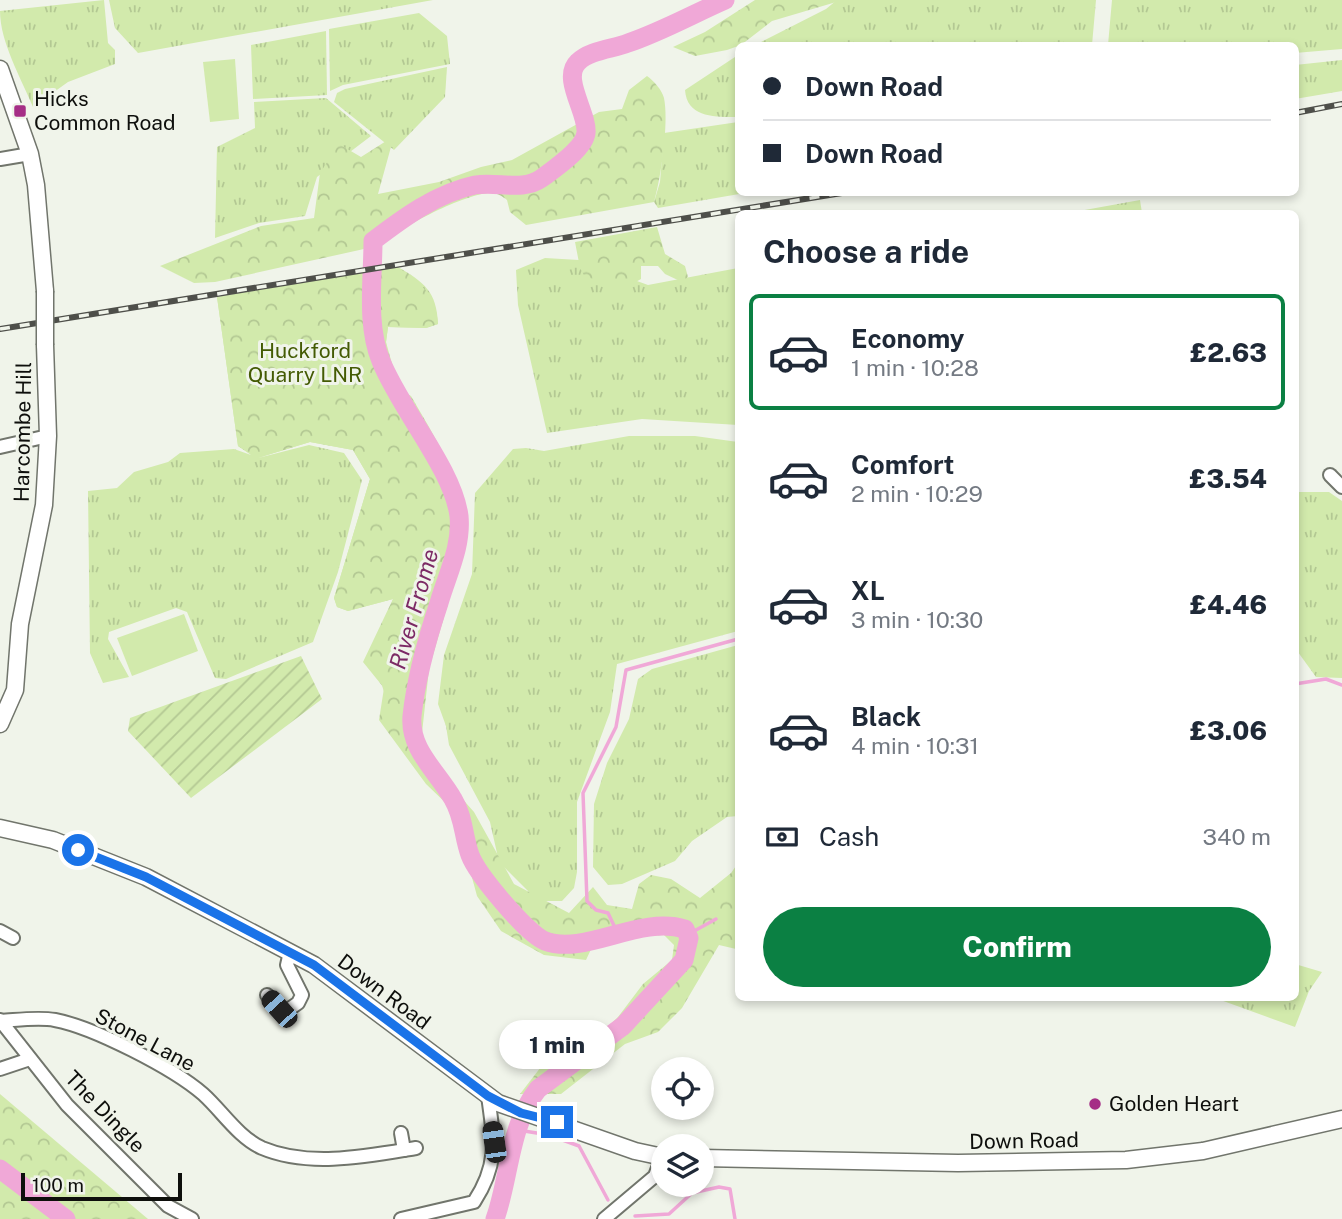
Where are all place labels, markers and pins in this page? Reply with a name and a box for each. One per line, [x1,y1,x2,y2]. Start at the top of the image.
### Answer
place label: Hicks Common Road [34,86,175,135]
marker: Hicks Common Road [12,103,28,119]
place label: Golden Heart [1109,1091,1239,1116]
marker: Golden Heart [1087,1096,1103,1112]

